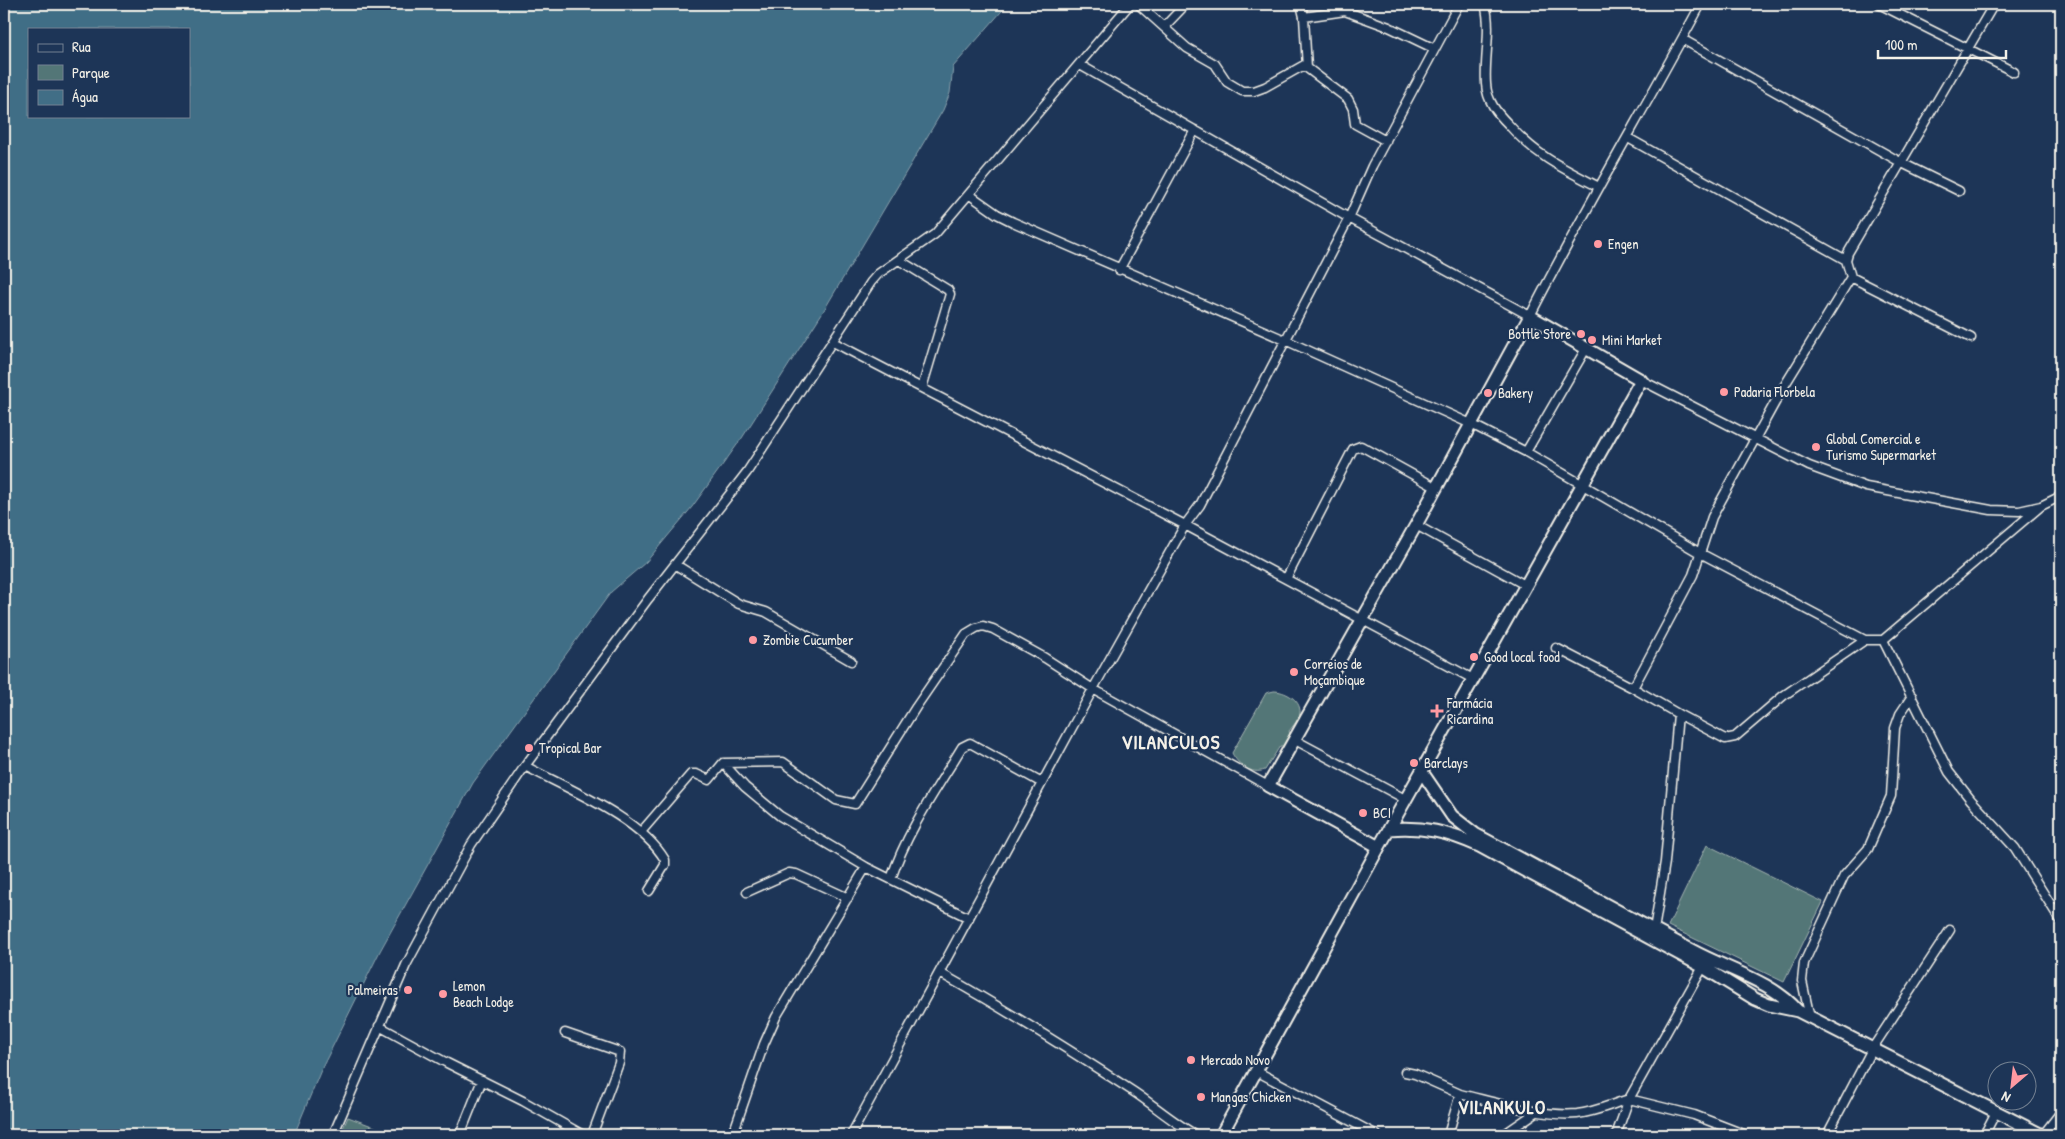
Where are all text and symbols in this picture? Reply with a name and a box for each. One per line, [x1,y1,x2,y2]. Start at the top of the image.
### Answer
legend [28,28,190,118]
scale bar [1878,28,2005,60]
text: 100 m [1885,34,1918,55]
text: Rua [72,36,91,57]
text: Parque [72,62,110,83]
text: Água [72,86,98,107]
place label: Engen [1608,234,1639,254]
marker: Engen [1592,238,1604,250]
place label: Bottle Store [1508,324,1571,343]
marker: Bottle Store [1575,328,1587,340]
place label: Mini Market [1602,330,1662,349]
marker: Mini Market [1586,334,1598,346]
place label: Padaria Florbela [1734,382,1815,401]
place label: Bakery [1498,383,1533,403]
marker: Padaria Florbela [1718,386,1730,398]
marker: Bakery [1482,387,1494,399]
place label: Global Comercial e Turismo Supermarket [1826,429,1936,465]
marker: Global Comercial e Turismo Supermarket [1810,441,1822,453]
place label: Zombie Cucumber [763,630,854,649]
marker: Zombie Cucumber [747,634,759,646]
place label: Good local food [1484,647,1560,666]
marker: Good local food [1468,651,1480,663]
place label: Correios de Moçambique [1304,654,1365,690]
marker: Correios de Moçambique [1288,666,1300,678]
place label: Farmácia Ricardina [1446,693,1494,728]
marker: Farmácia Ricardina [1431,705,1443,717]
district label: VILANCULOS [1122,729,1220,755]
place label: Tropical Bar [539,738,602,758]
marker: Tropical Bar [523,742,535,754]
place label: Barclays [1424,753,1468,773]
marker: Barclays [1408,757,1420,769]
place label: BCI [1373,803,1391,822]
marker: BCI [1357,807,1369,819]
place label: Lemon Beach Lodge [453,976,514,1012]
place label: Palmeiras [348,980,398,999]
marker: Palmeiras [402,984,414,996]
marker: Lemon Beach Lodge [437,988,449,1000]
place label: Mercado Novo [1201,1050,1270,1069]
marker: Mercado Novo [1185,1054,1197,1066]
north arrow [1988,1062,2038,1112]
place label: Mangas Chicken [1211,1087,1291,1107]
text: N [1997,1088,2013,1108]
marker: Mangas Chicken [1195,1091,1207,1103]
district label: VILANKULO [1458,1094,1546,1120]

